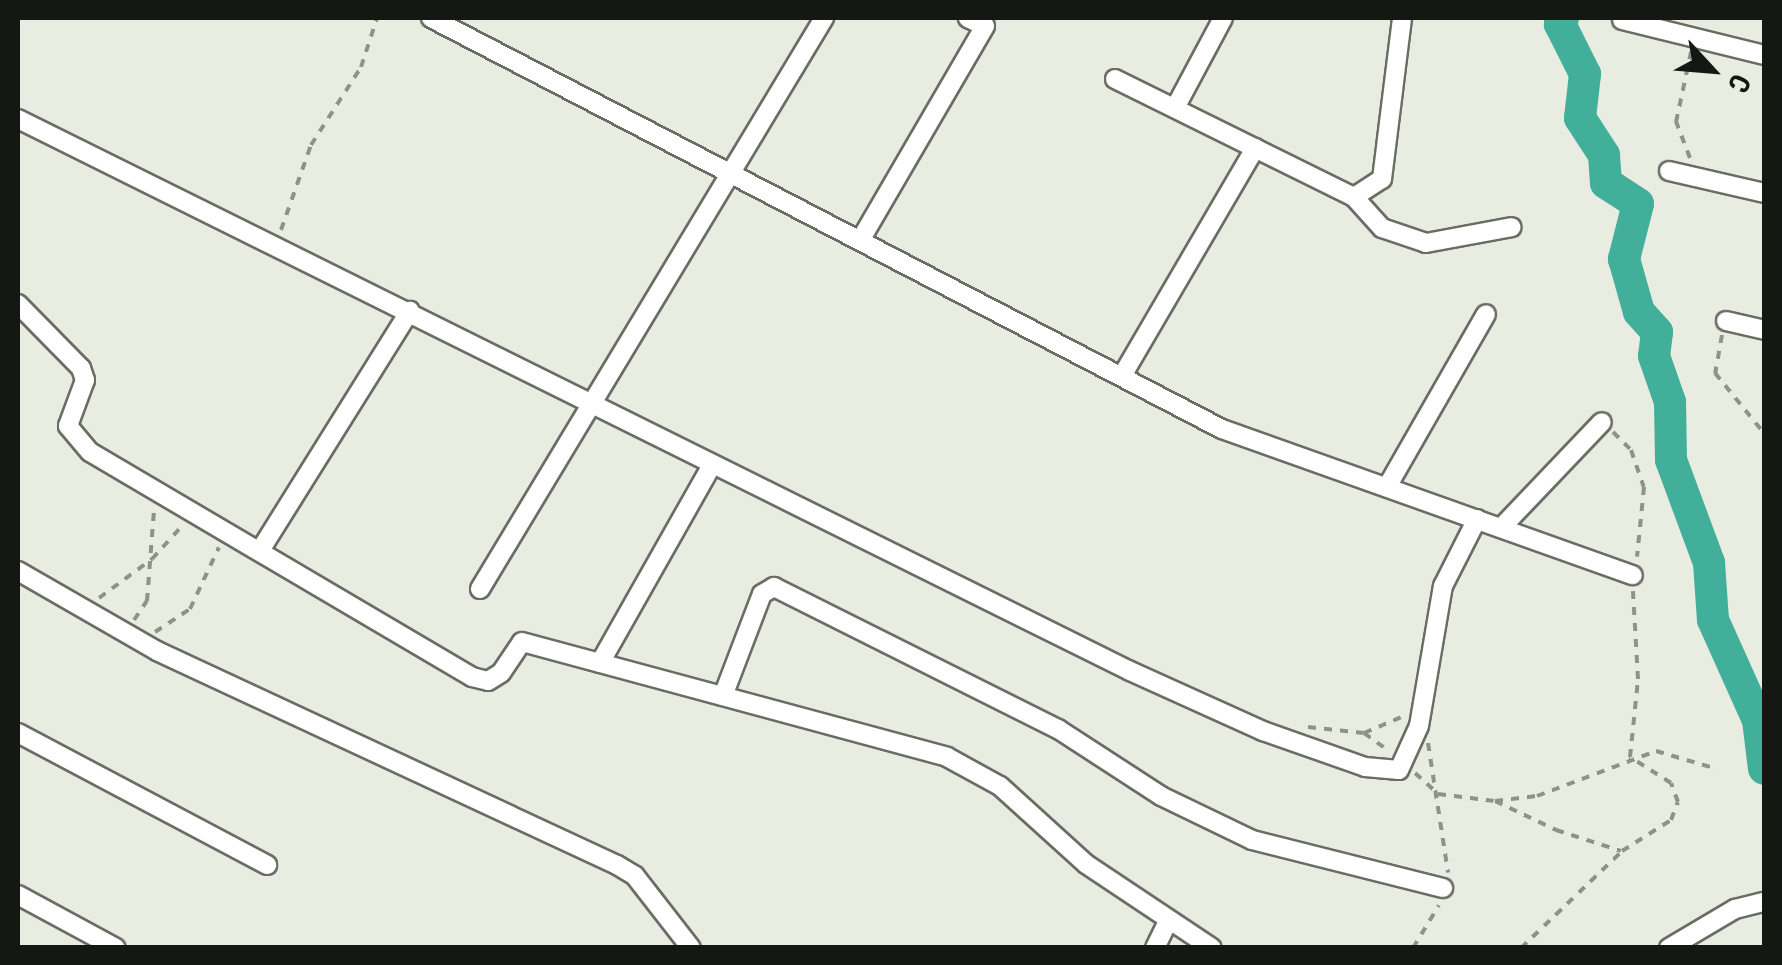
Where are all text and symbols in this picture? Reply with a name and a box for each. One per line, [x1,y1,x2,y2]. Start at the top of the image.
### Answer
north arrow [1662,20,1762,120]
text: С [1721,69,1758,98]

